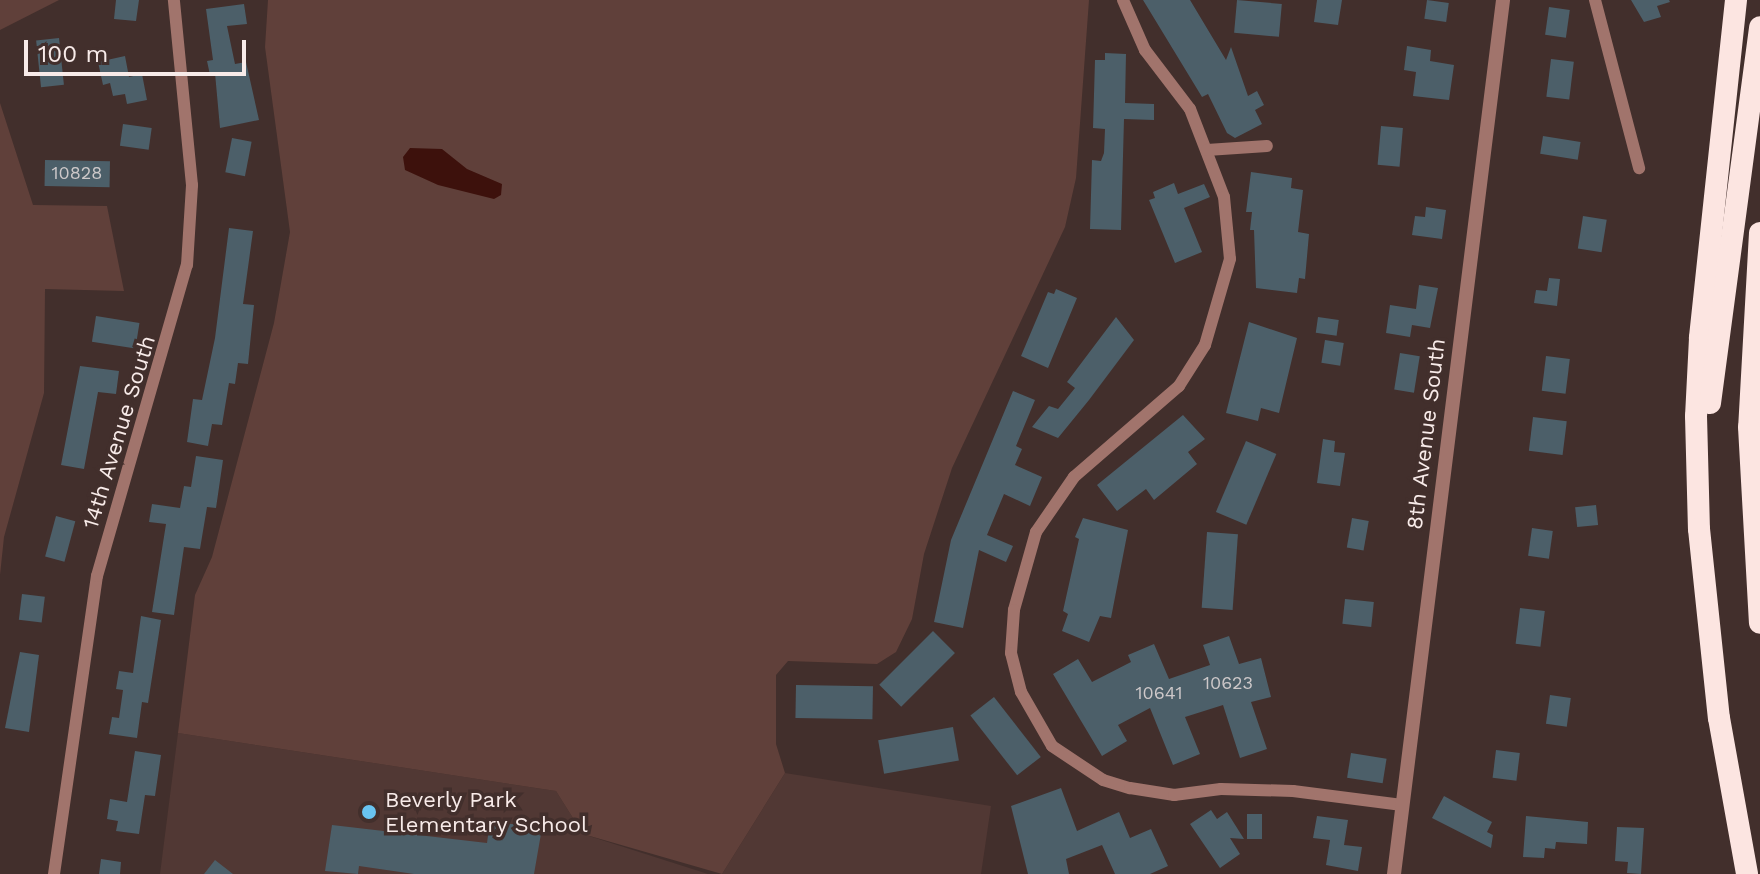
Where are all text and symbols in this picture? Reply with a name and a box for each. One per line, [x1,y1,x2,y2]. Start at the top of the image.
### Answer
scale bar [28,24,250,74]
text: 100 m [38,40,108,68]
house number: 10828 [52,162,102,184]
street label: 14th Avenue South [77,332,161,532]
street label: 8th Avenue South [1401,337,1451,531]
house number: 10623 [1203,672,1253,694]
house number: 10641 [1136,682,1182,704]
place label: Beverly Park Elementary School [385,786,588,838]
marker: Beverly Park Elementary School [360,803,378,821]

